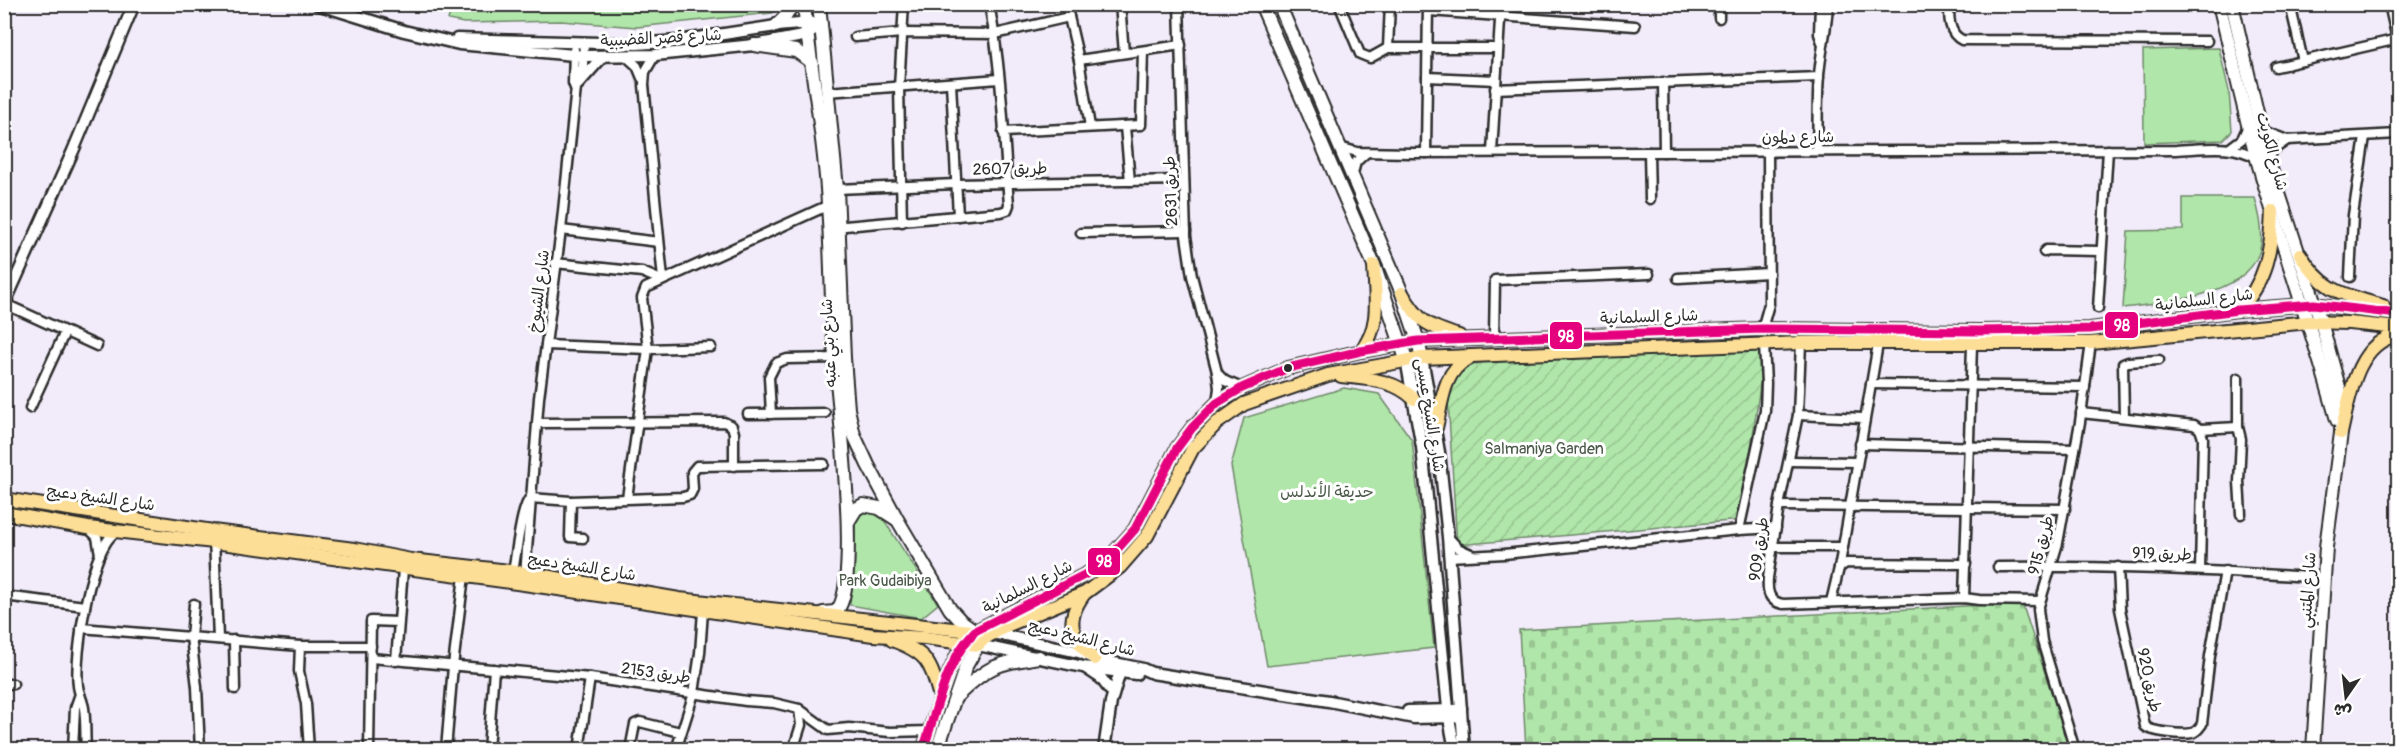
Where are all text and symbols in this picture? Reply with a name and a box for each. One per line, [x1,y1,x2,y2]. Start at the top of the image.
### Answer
street label: شارع قصر القضيبية [600,25,722,52]
street label: شارع الكويت [2251,110,2292,193]
street label: شارع دلمون [1762,127,1834,148]
street label: طريق 2631 [1160,155,1182,227]
street label: طريق 2607 [972,158,1048,180]
street label: شارع الشيوخ [524,249,555,334]
street label: شارع السلمانية [2154,284,2254,317]
street label: شارع بني عتبه [817,298,845,388]
street label: شارع السلمانية [1600,305,1699,330]
line badge: 98 [2104,311,2139,339]
text: 98 [2114,316,2130,336]
line badge: 98 [1549,321,1583,350]
text: 98 [1558,327,1574,347]
street label: شارع الشيخ عيسى [1410,357,1449,474]
unlabelled marker [1282,362,1294,374]
park label: Salmaniya Garden [1484,439,1604,459]
street label: شارع الشيخ دعيج [45,481,156,516]
park label: حديقة الأندلس [1280,481,1374,502]
street label: طريق 915 [2024,514,2058,577]
street label: طريق 909 [1745,516,1773,582]
street label: طريق 919 [2132,543,2192,565]
line badge: 98 [1087,547,1121,576]
street label: شارع الشيخ دعيج [526,549,637,586]
street label: شارع المتنبي [2295,551,2325,629]
text: 98 [1096,552,1112,572]
street label: شارع السلمانية [979,556,1076,619]
park label: Park Gudaibiya [838,571,932,591]
street label: شارع الشيخ دعيج [1026,615,1137,662]
street label: طريق 920 [2132,646,2166,714]
street label: طريق 2153 [620,658,692,688]
north arrow [2316,667,2376,727]
text: ش [2332,699,2354,722]

